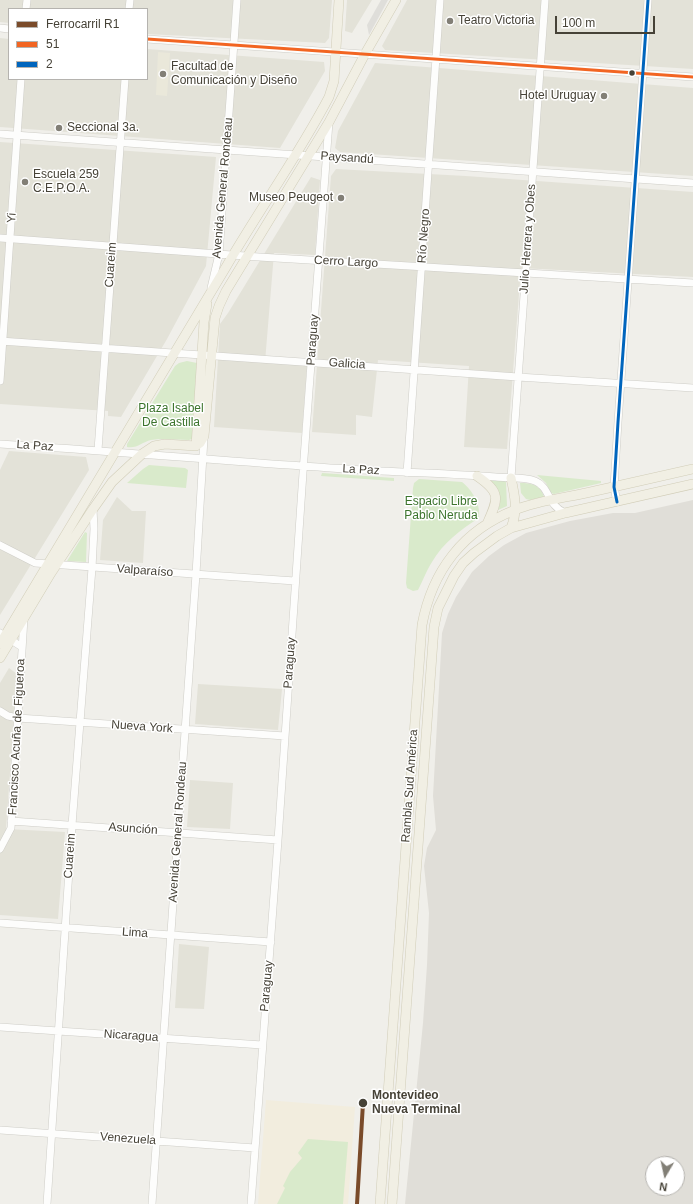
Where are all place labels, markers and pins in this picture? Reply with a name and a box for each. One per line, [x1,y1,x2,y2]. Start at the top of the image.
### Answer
place label: Teatro Victoria [458,14,534,28]
marker: Teatro Victoria [445,16,455,26]
place label: Facultad de Comunicación y Diseño [171,60,297,88]
unlabelled marker [627,68,637,78]
marker: Facultad de Comunicación y Diseño [158,69,168,79]
place label: Hotel Uruguay [519,89,596,103]
marker: Hotel Uruguay [599,91,609,101]
place label: Seccional 3a. [67,121,139,135]
marker: Seccional 3a. [54,123,64,133]
place label: Escuela 259 C.E.P.O.A. [33,168,99,196]
marker: Escuela 259 C.E.P.O.A. [20,177,30,187]
place label: Museo Peugeot [249,191,333,205]
marker: Museo Peugeot [336,193,346,203]
place label: Montevideo Nueva Terminal [372,1089,460,1117]
marker: Montevideo Nueva Terminal [357,1097,369,1109]

